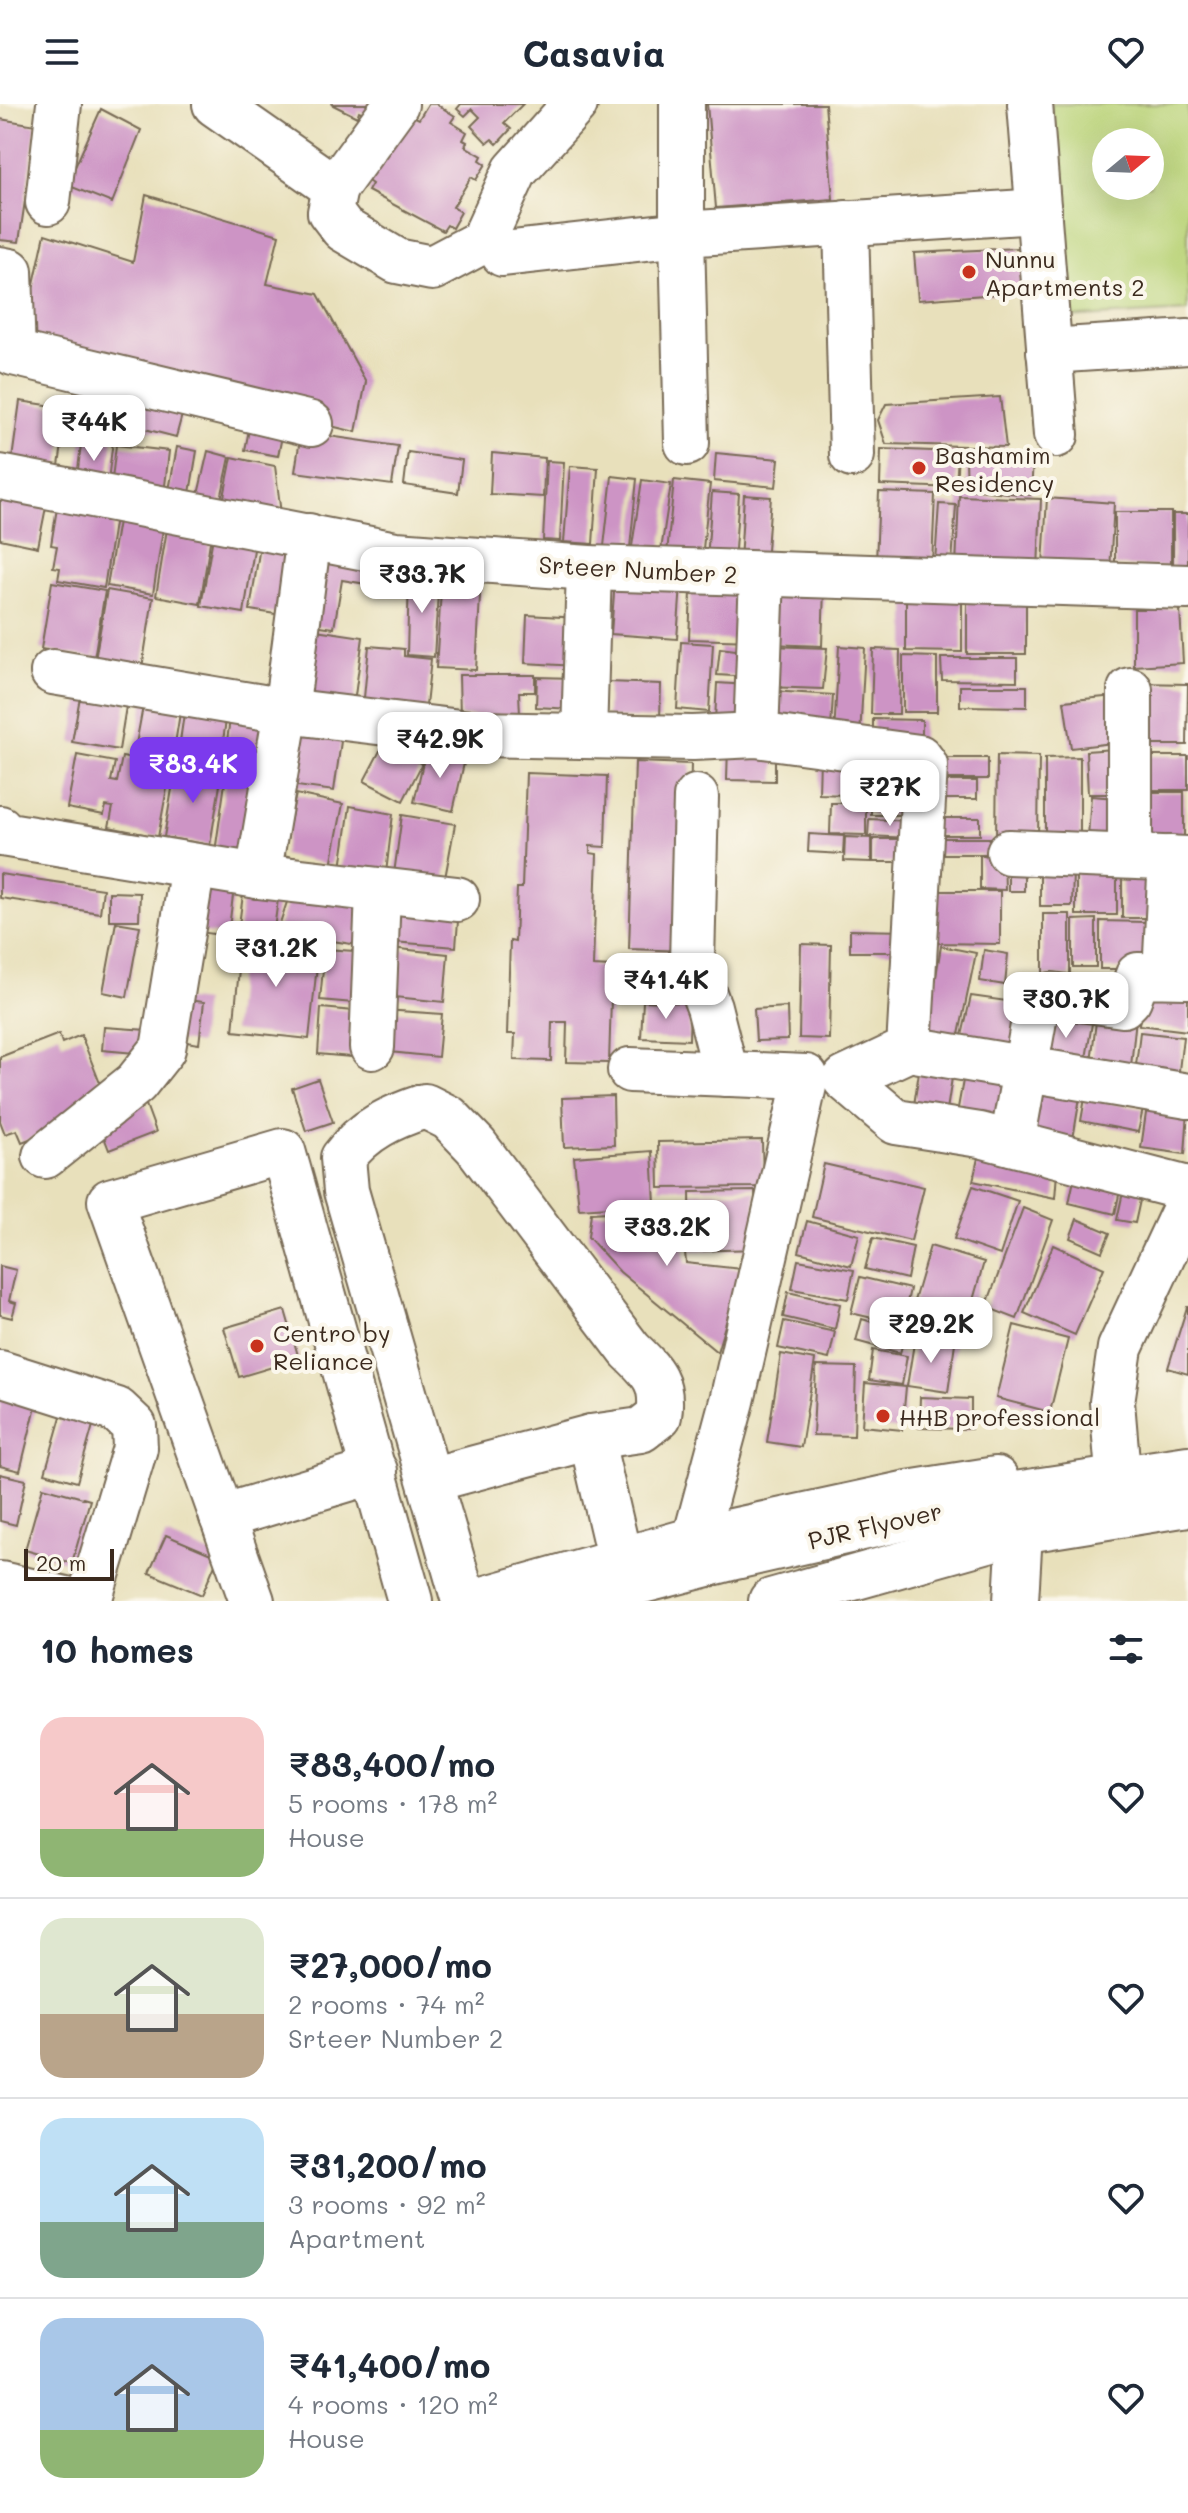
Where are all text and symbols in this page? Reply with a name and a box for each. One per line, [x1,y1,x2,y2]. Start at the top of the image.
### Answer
text: Casavia [523,29,665,76]
icon: menu [40,30,84,74]
icon: heart [1104,30,1148,74]
north arrow [1092,128,1164,200]
map controls [1092,128,1164,200]
place label: Nunnu Apartments 2 [985,243,1145,302]
marker: Nunnu Apartments 2 [960,263,978,281]
pin: ₹44K [47,395,141,463]
text: ₹44K [60,404,128,438]
place label: Bashamim Residency [935,439,1054,498]
marker: Bashamim Residency [910,459,928,477]
pin: ₹33.7K [357,547,487,615]
street label: Srteer Number 2 [538,548,738,590]
text: ₹33.7K [378,556,466,590]
pin: ₹42.9K [375,712,505,780]
text: ₹42.9K [396,721,484,755]
pin: ₹83.4K [128,737,258,805]
text: ₹83.4K [148,746,238,780]
pin: ₹27K [843,760,937,828]
text: ₹27K [858,769,922,803]
pin: ₹31.2K [211,921,341,989]
text: ₹31.2K [234,930,318,964]
pin: ₹41.4K [601,953,731,1021]
text: ₹41.4K [623,962,709,996]
pin: ₹30.7K [1001,972,1131,1040]
text: ₹30.7K [1021,981,1111,1015]
pin: ₹33.2K [602,1200,732,1268]
text: ₹33.2K [623,1209,711,1243]
pin: ₹29.2K [866,1297,996,1365]
text: ₹29.2K [887,1306,975,1340]
place label: Centro by Reliance [273,1317,391,1376]
marker: Centro by Reliance [248,1337,266,1355]
place label: HHB professional [899,1401,1100,1432]
marker: HHB professional [874,1407,892,1425]
street label: PJR Flyover [805,1495,945,1555]
scale bar [24,1545,114,1581]
text: 20 m [36,1548,86,1577]
text: 10 homes [40,1627,194,1672]
icon: filters [1104,1627,1148,1671]
text: ₹83,400/mo [288,1741,495,1786]
icon: home [104,1749,200,1845]
icon: heart [1104,1775,1148,1819]
text: 5 rooms · 178 m² [288,1786,497,1820]
text: House [288,1820,365,1854]
text: ₹27,000/mo [288,1942,492,1987]
icon: home [104,1950,200,2046]
icon: heart [1104,1976,1148,2020]
text: 2 rooms · 74 m² [288,1987,485,2021]
text: Srteer Number 2 [288,2021,503,2055]
text: ₹31,200/mo [288,2142,487,2187]
icon: home [104,2150,200,2246]
icon: heart [1104,2176,1148,2220]
text: 3 rooms · 92 m² [288,2187,486,2221]
text: Apartment [288,2221,425,2255]
text: ₹41,400/mo [288,2342,490,2387]
icon: home [104,2350,200,2446]
icon: heart [1104,2376,1148,2420]
text: 4 rooms · 120 m² [288,2387,498,2421]
text: House [288,2421,365,2455]

